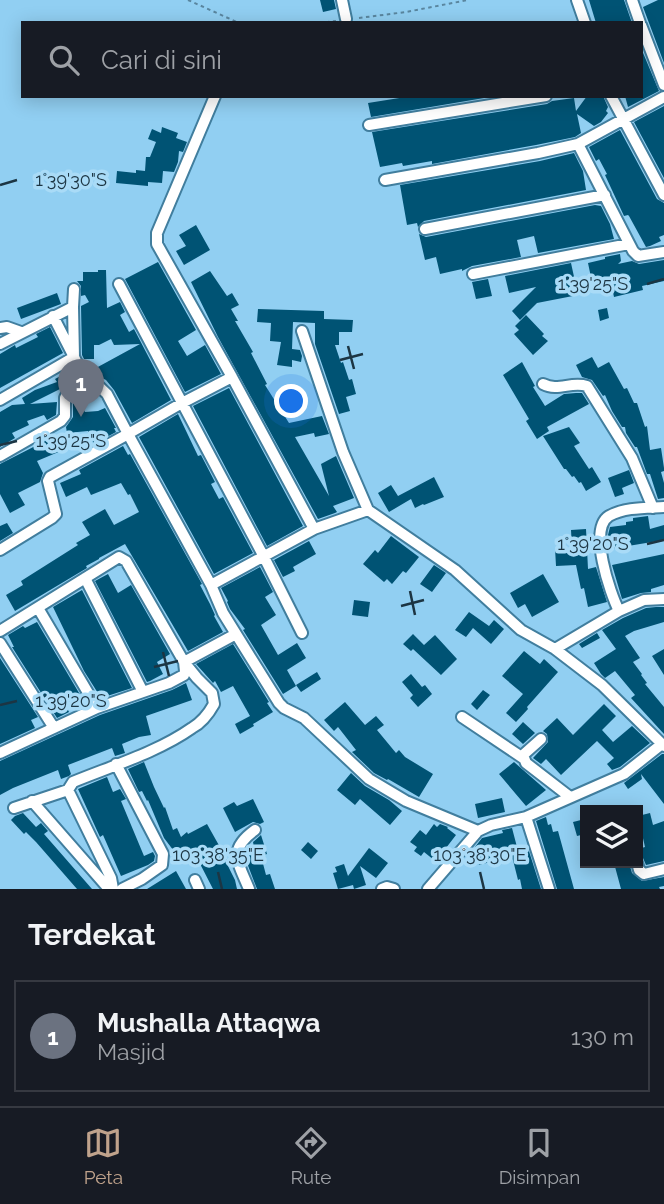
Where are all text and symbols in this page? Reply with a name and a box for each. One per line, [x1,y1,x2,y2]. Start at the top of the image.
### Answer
search box [21,21,643,98]
icon: search [45,41,83,79]
text: Cari di sini [101,45,222,75]
text: 1°39'30"S [35,169,107,190]
text: 1°39'25"S [558,273,628,294]
pin: 1 [58,359,104,417]
your location [274,384,308,418]
text: 1°39'25"S [36,430,106,451]
text: 1°39'20"S [557,533,629,554]
text: 1°39'20"S [35,690,107,711]
map controls [580,805,643,868]
button: layers [580,805,643,868]
text: 103°38'35"E [172,844,264,865]
text: 103°38'30"E [434,844,526,865]
text: Terdekat [28,917,156,952]
text: Mushalla Attaqwa [97,1008,320,1038]
text: 1 [47,1023,59,1050]
text: 130 m [571,1023,634,1050]
text: Masjid [97,1038,165,1065]
tab: Peta [84,1124,123,1188]
tab: Rute [290,1124,331,1188]
tab: Disimpan [499,1124,580,1188]

